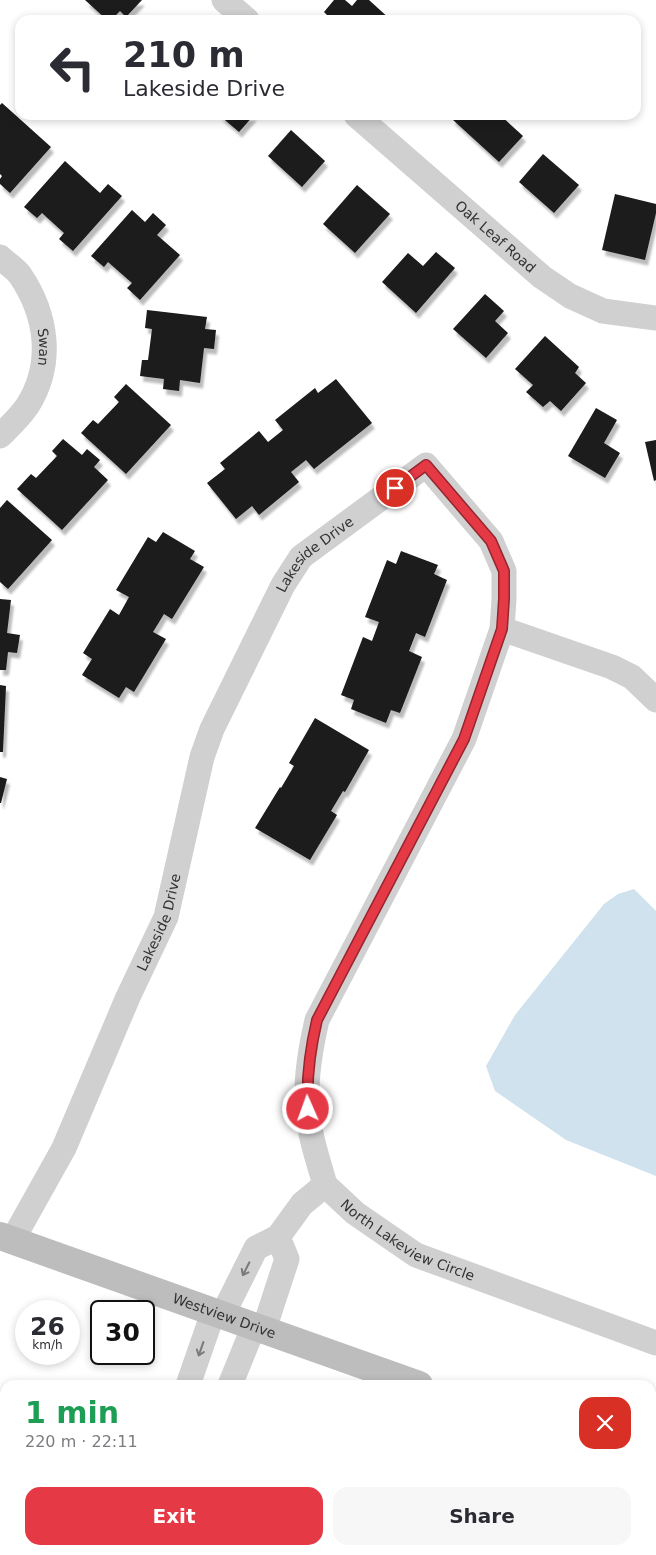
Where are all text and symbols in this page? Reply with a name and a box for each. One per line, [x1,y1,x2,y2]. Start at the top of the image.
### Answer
icon: left [40,35,105,100]
text: 210 m [123,35,245,75]
text: Lakeside Drive [123,76,285,101]
street label: Oak Leaf Road [452,197,539,276]
street label: Swan [35,327,52,367]
pin [374,467,416,509]
icon: arrive [381,474,409,502]
street label: Lakeside Drive [273,513,356,595]
street label: Lakeside Drive [134,872,184,973]
position arrow [281,1082,333,1134]
street label: North Lakeview Circle [337,1196,477,1284]
one-way arrow [240,1261,250,1276]
street label: Westview Drive [170,1290,278,1341]
speed limit sign: 30 [90,1300,155,1365]
text: 26 [30,1312,65,1341]
text: km/h [32,1338,63,1352]
one-way arrow [196,1341,205,1356]
text: 1 min [25,1395,119,1430]
button: close [579,1397,631,1449]
text: 220 m · 22:11 [25,1432,138,1451]
button: Exit [25,1487,323,1545]
button: Share [333,1487,631,1545]

